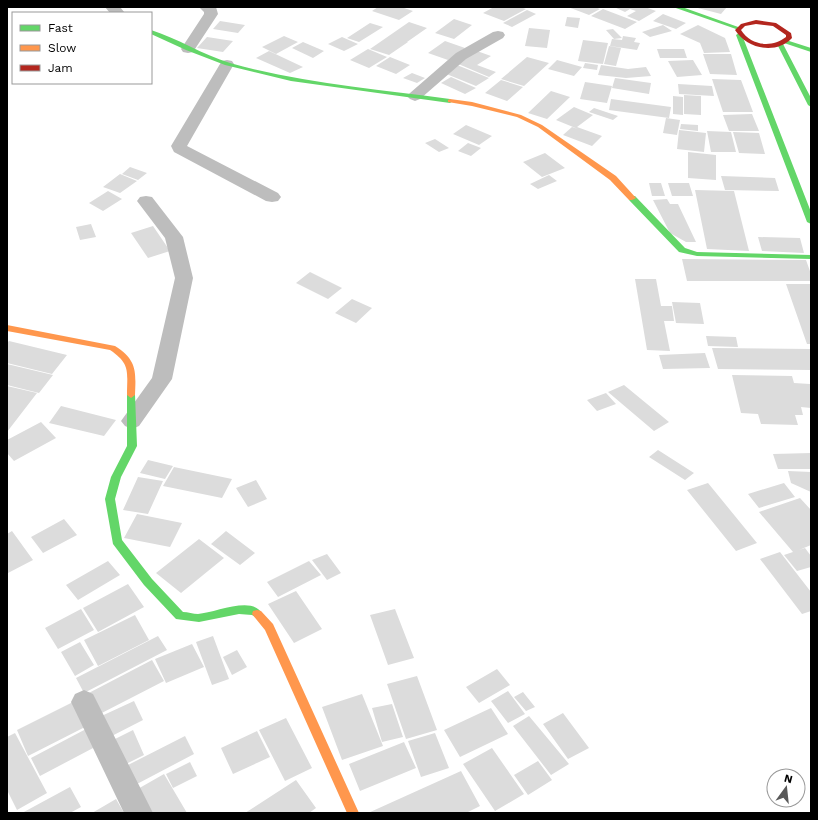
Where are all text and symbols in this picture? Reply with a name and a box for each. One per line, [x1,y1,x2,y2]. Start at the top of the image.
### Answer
legend [12,12,152,84]
text: Fast [48,21,73,35]
text: Slow [48,41,76,55]
text: Jam [48,61,73,75]
north arrow [766,768,806,808]
text: N [783,771,794,786]

